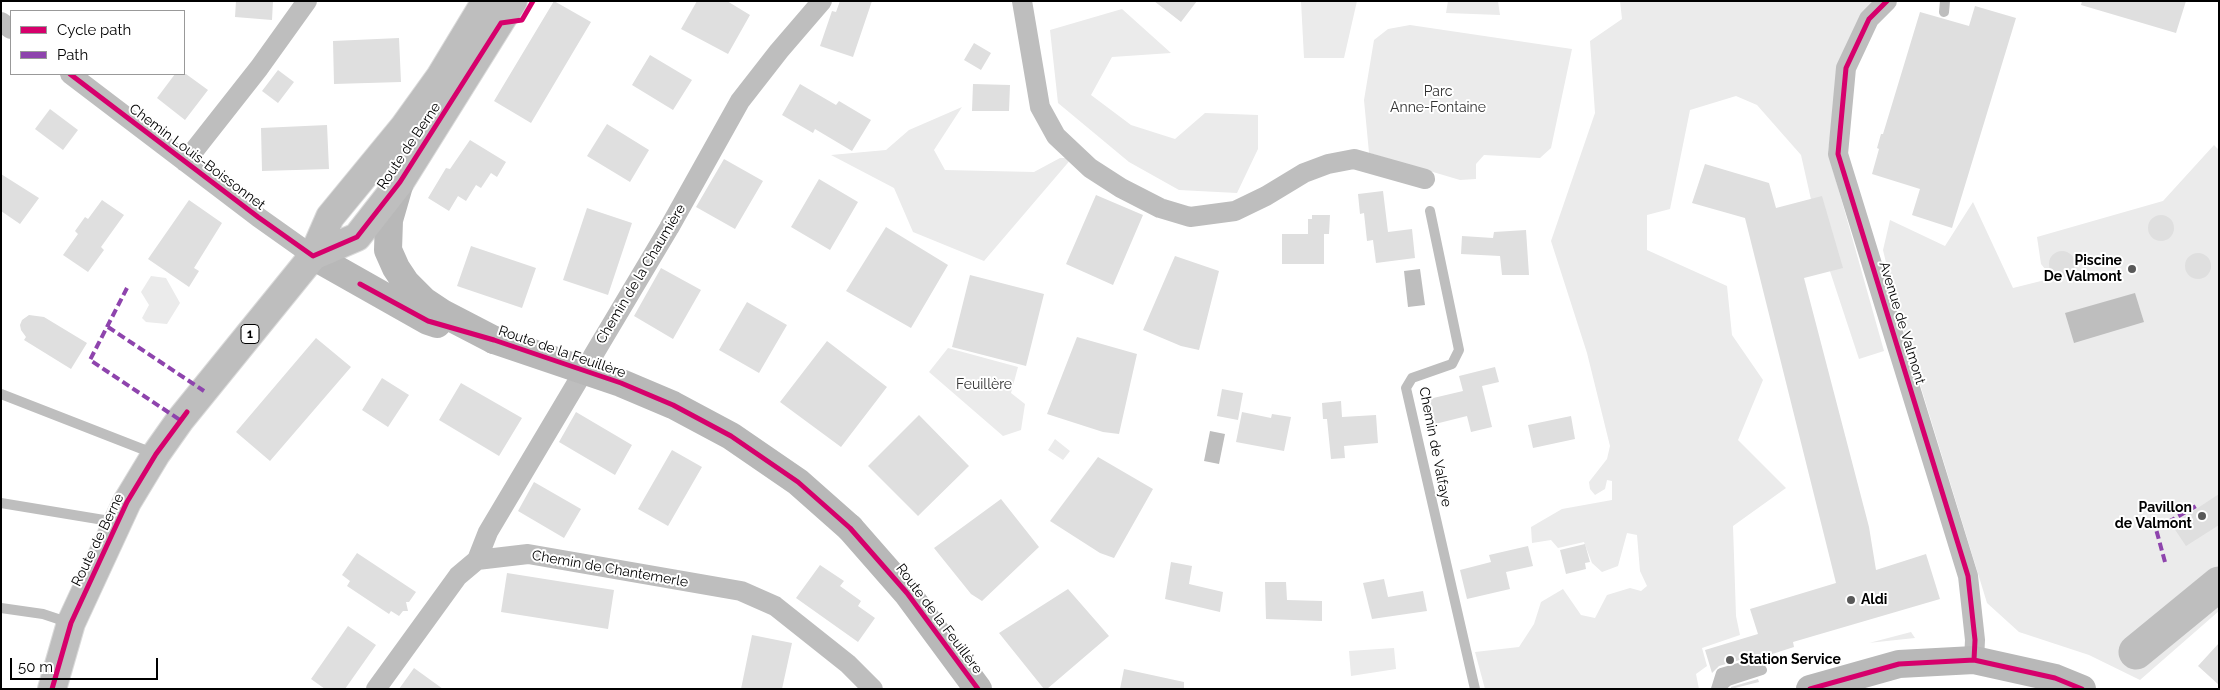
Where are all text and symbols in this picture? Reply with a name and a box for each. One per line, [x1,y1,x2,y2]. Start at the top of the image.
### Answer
legend [10,10,185,75]
text: Cycle path [57,21,131,39]
text: Path [57,46,88,64]
park label: Parc Anne-Fontaine [1390,84,1486,116]
street label: Route de Berne [374,99,444,193]
street label: Chemin Louis-Boissonnet [126,100,268,214]
street label: Chemin de la Chaumière [593,201,689,347]
place label: Piscine De Valmont [2044,253,2122,286]
street label: Avenue de Valmont [1875,260,1929,386]
marker: Piscine De Valmont [2126,263,2138,275]
street label: Route de la Feuillère [496,322,628,382]
road number: 1 [241,324,259,344]
park label: Feuillère [956,377,1012,393]
street label: Chemin de Valfaye [1415,386,1455,508]
street label: Route de Berne [68,491,128,589]
place label: Pavillon de Valmont [2115,500,2192,532]
marker: Pavillon de Valmont [2196,510,2208,522]
street label: Chemin de Chantemerle [531,547,689,591]
street label: Route de la Feuillère [892,561,986,677]
place label: Aldi [1861,592,1887,608]
marker: Aldi [1845,594,1857,606]
scale bar [12,648,160,680]
place label: Station Service [1740,652,1841,668]
marker: Station Service [1724,654,1736,666]
text: 50 m [18,658,53,676]

